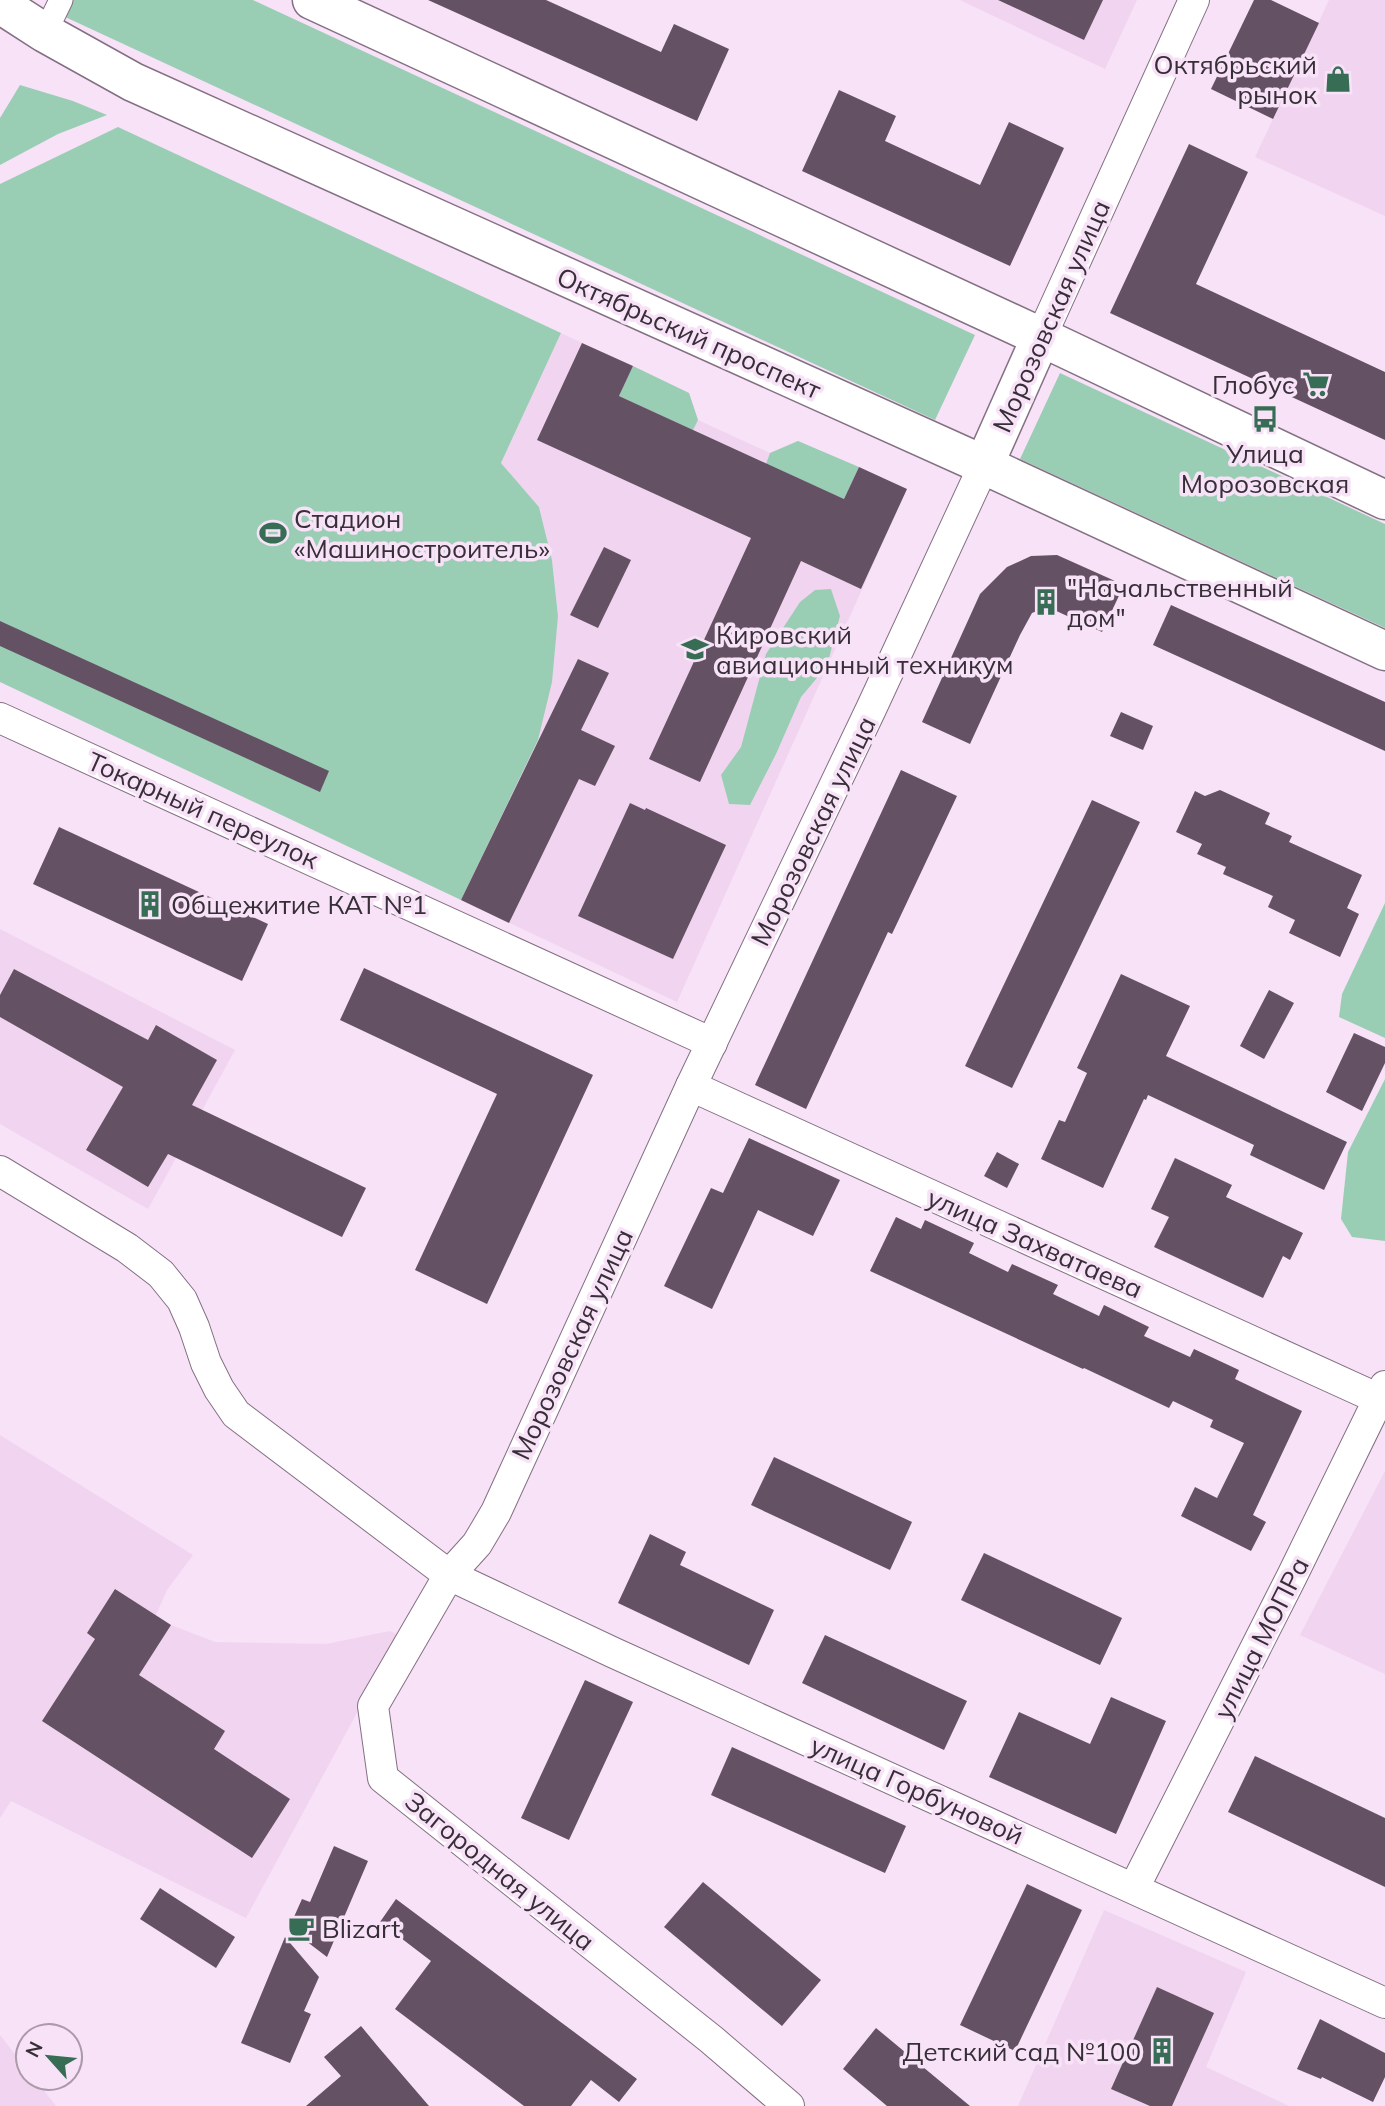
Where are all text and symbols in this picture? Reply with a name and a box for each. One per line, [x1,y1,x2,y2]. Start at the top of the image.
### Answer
place label: Октябрьский рынок [1154,48,1317,111]
shop icon: Октябрьский рынок [1323,64,1353,94]
street label: Морозовская улица [985,195,1117,437]
street label: Октябрьский проспект [552,260,826,406]
place label: Глобус [1212,368,1295,401]
supermarket icon: Глобус [1301,369,1331,399]
bus stop icon: Улица Морозовская [1250,404,1280,434]
place label: Улица Морозовская [1181,437,1349,500]
place label: Стадион «Машиностроитель» [294,502,550,565]
sports icon: Стадион «Машиностроитель» [258,518,288,548]
place label: "Начальственный дом" [1067,571,1293,634]
building icon: "Начальственный дом" [1031,587,1061,617]
place label: Кировский авиационный техникум [716,618,1014,681]
school or university icon: Кировский авиационный техникум [680,634,710,664]
street label: Морозовская улица [743,711,883,951]
street label: Токарный переулок [82,744,324,876]
place label: Общежитие КАТ №1 [171,888,427,921]
building icon: Общежитие КАТ №1 [135,889,165,919]
street label: улица Захватаева [922,1181,1148,1305]
street label: Морозовская улица [504,1223,640,1465]
street label: улица МОПРа [1206,1552,1316,1724]
street label: улица Горбуновой [805,1728,1029,1852]
street label: Загородная улица [398,1784,602,1958]
place label: Blizart [322,1912,400,1945]
cafe icon: Blizart [286,1913,316,1943]
north arrow [14,2022,84,2092]
place label: Детский сад №100 [902,2035,1141,2068]
building icon: Детский сад №100 [1147,2036,1177,2066]
text: N [20,2037,48,2061]

